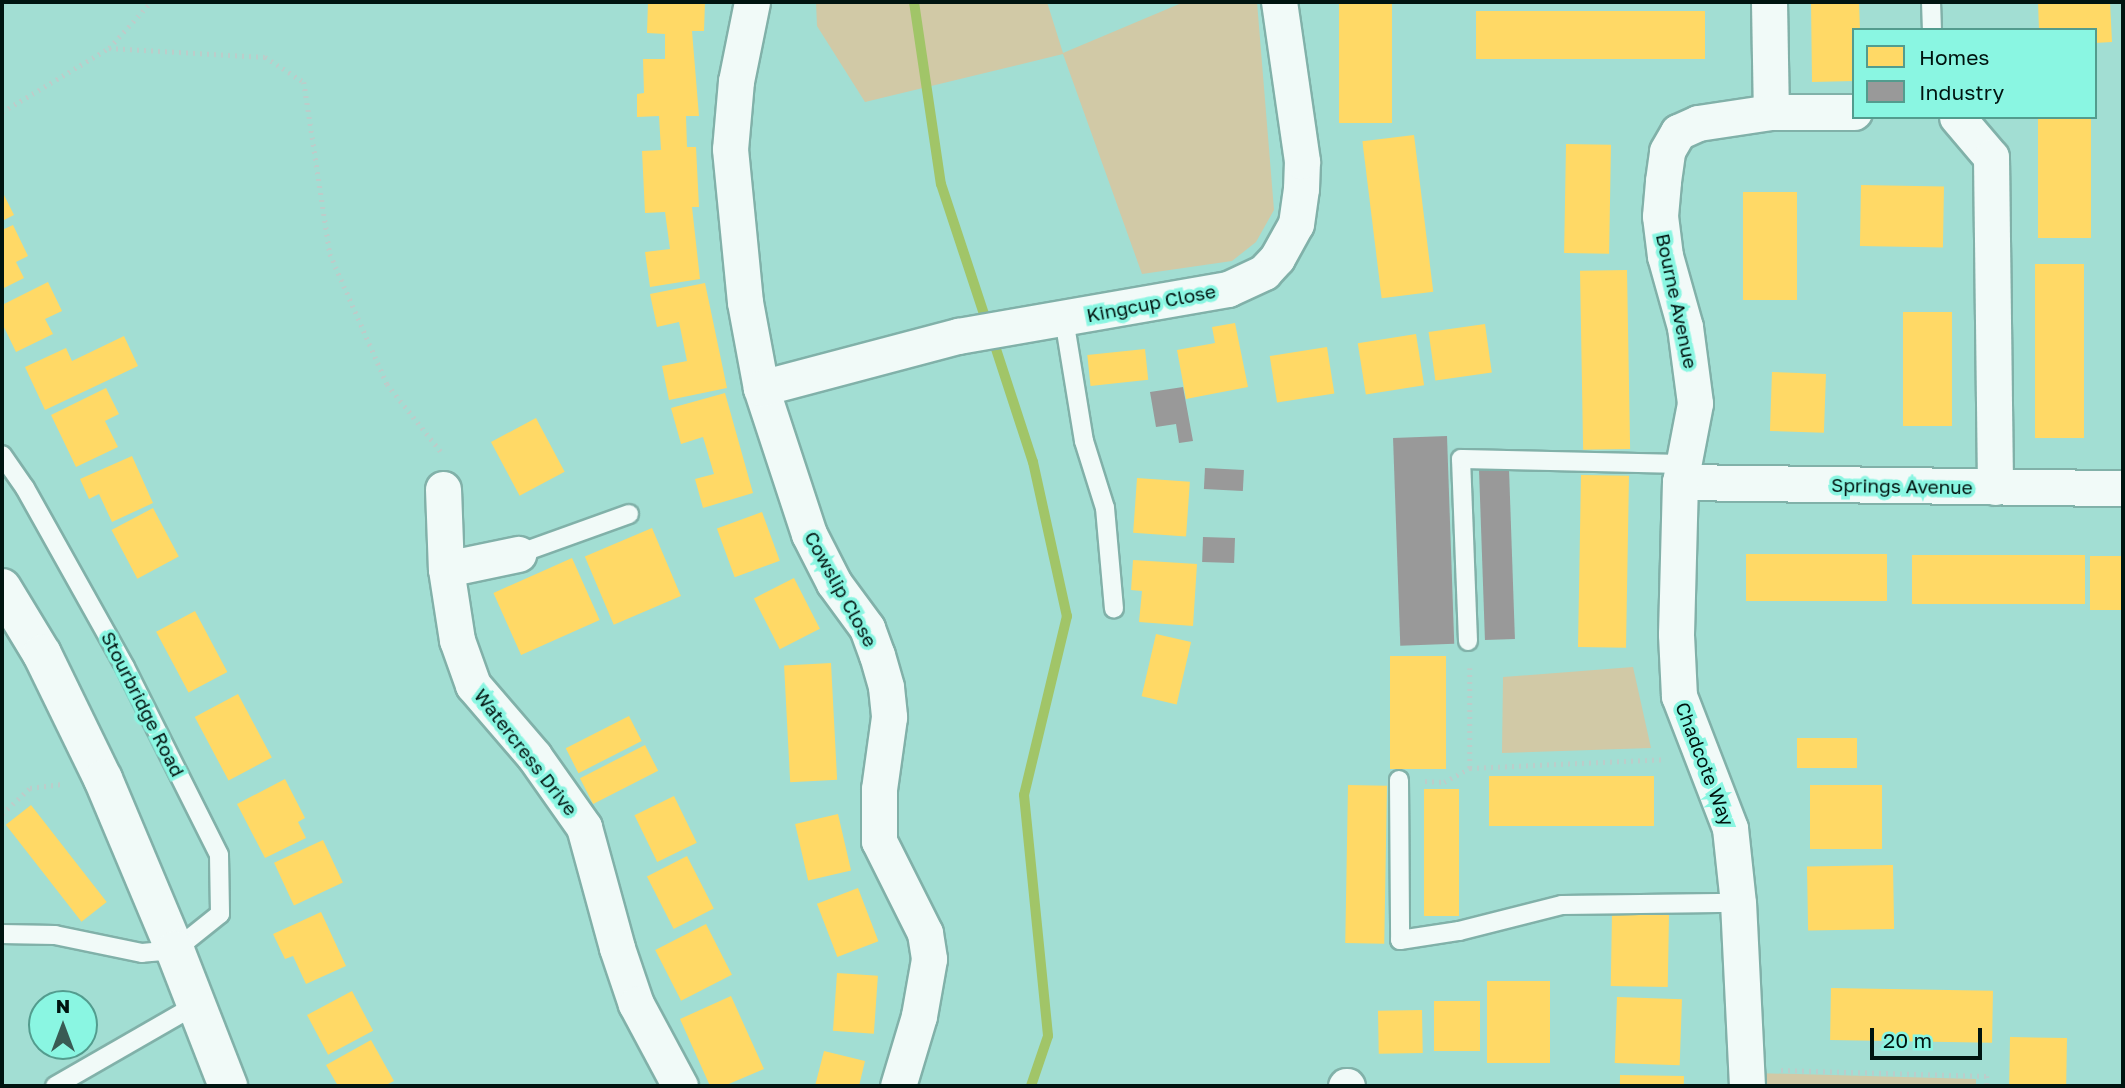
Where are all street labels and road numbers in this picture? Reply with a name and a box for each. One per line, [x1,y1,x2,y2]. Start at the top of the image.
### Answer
street label: Bourne Avenue [1652,231,1702,371]
street label: Kingcup Close [1084,279,1218,327]
street label: Springs Avenue [1831,473,1973,499]
street label: Cowslip Close [800,527,882,651]
street label: Stourbridge Road [97,628,189,780]
street label: Watercress Drive [469,684,583,820]
street label: Chadcote Way [1671,699,1739,829]

